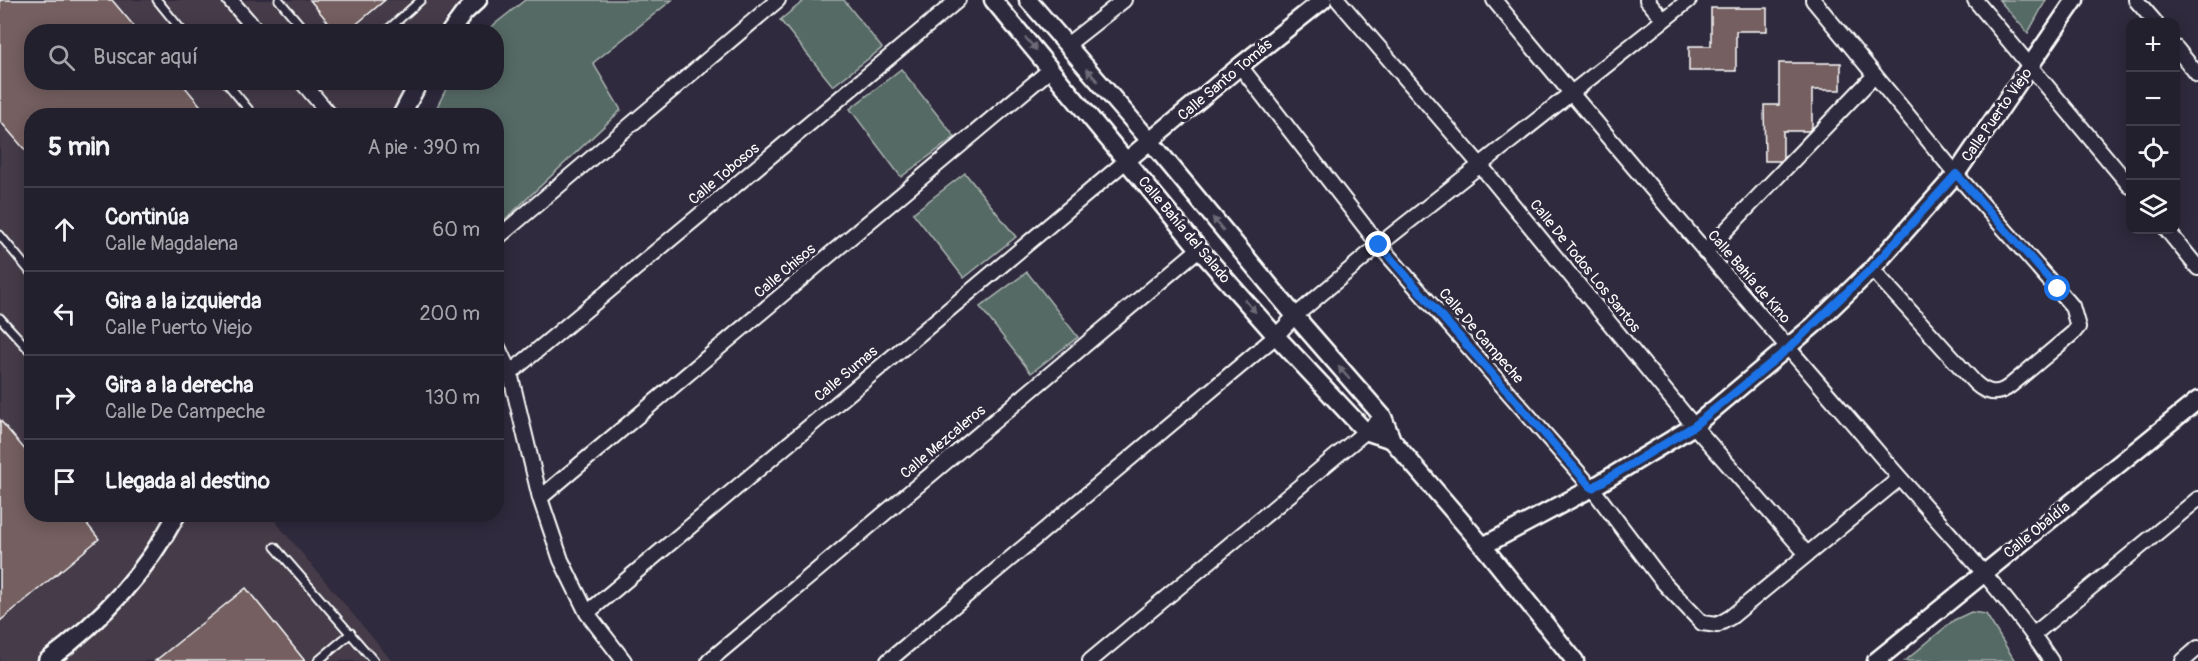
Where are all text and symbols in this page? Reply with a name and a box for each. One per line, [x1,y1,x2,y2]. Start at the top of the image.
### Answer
map controls [2126,18,2180,234]
button: + [2126,18,2180,72]
search box [24,24,504,90]
street label: Calle Santo Tomás [1174,35,1276,125]
one-way arrow [1024,36,1037,52]
icon: search [45,41,78,74]
text: Buscar aquí [93,43,198,71]
street label: Calle Puerto Viejo [1958,64,2036,166]
one-way arrow [1086,67,1099,83]
button: − [2126,72,2180,126]
button: locate [2126,126,2180,180]
text: 5 min [48,131,110,163]
text: A pie · 390 m [367,135,480,160]
street label: Calle Tobosos [685,139,764,209]
street label: Calle Bahía del Salado [1134,173,1234,287]
button: layers [2126,180,2180,234]
street label: Calle De Todos Los Santos [1525,196,1645,337]
text: Continúa [105,203,189,231]
icon: ahead [48,213,81,246]
one-way arrow [1212,216,1225,232]
text: 60 m [433,217,480,242]
street label: Calle Bahía de Kino [1703,226,1795,328]
text: Calle Magdalena [105,231,238,256]
route end [1365,231,1391,257]
street label: Calle Chisos [750,240,820,302]
route start [2044,275,2070,301]
street label: Calle De Campeche [1434,284,1528,388]
text: Gira a la izquierda [105,287,262,315]
icon: left [48,297,81,330]
one-way arrow [1243,299,1257,314]
text: 200 m [419,301,480,326]
text: Calle Puerto Viejo [105,315,252,340]
street label: Calle Sumas [810,342,882,406]
one-way arrow [1338,366,1351,381]
text: Gira a la derecha [105,371,253,399]
icon: right [48,381,81,414]
text: 130 m [425,385,480,410]
text: Calle De Campeche [105,399,265,424]
street label: Calle Mezcaleros [897,401,990,483]
icon: arrive [48,465,81,498]
text: Llegada al destino [105,467,270,495]
street label: Calle Obaldía [2000,497,2074,563]

